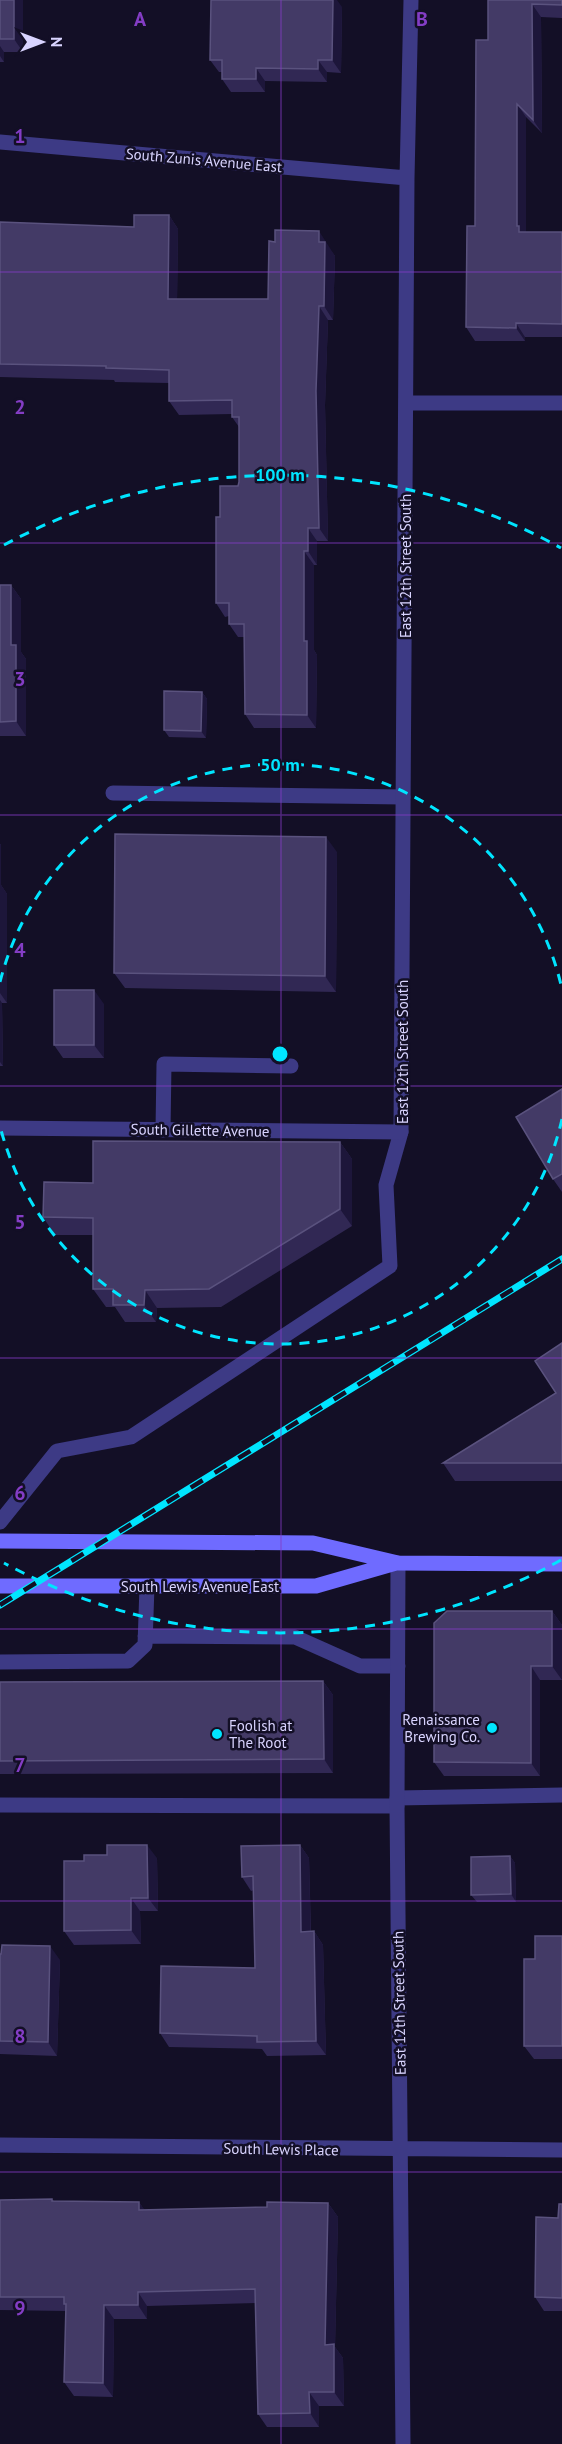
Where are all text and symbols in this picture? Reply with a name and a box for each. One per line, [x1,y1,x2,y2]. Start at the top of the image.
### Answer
text: A [134,6,147,32]
text: B [416,6,428,32]
north arrow [12,12,72,72]
text: N [47,37,67,47]
text: 1 [14,123,26,149]
street label: South Zunis Avenue East [125,144,283,176]
text: 2 [14,394,26,420]
text: 100 m [255,463,305,486]
street label: East 12th Street South [396,494,415,638]
text: 3 [14,666,26,692]
text: 50 m [260,753,300,776]
text: 4 [14,937,26,963]
street label: East 12th Street South [393,980,412,1124]
centre of rings [270,1044,290,1064]
street label: South Gillette Avenue [130,1119,270,1141]
text: 5 [14,1209,26,1235]
text: 6 [14,1480,26,1506]
street label: South Lewis Avenue East [121,1577,279,1596]
place label: Renaissance Brewing Co. [402,1710,480,1746]
place label: Foolish at The Root [229,1716,292,1752]
marker: Renaissance Brewing Co. [485,1721,499,1735]
marker: Foolish at The Root [210,1727,224,1741]
text: 7 [14,1752,26,1778]
street label: East 12th Street South [388,1931,410,2075]
text: 8 [14,2023,26,2049]
street label: South Lewis Place [223,2138,339,2160]
text: 9 [14,2295,26,2321]

